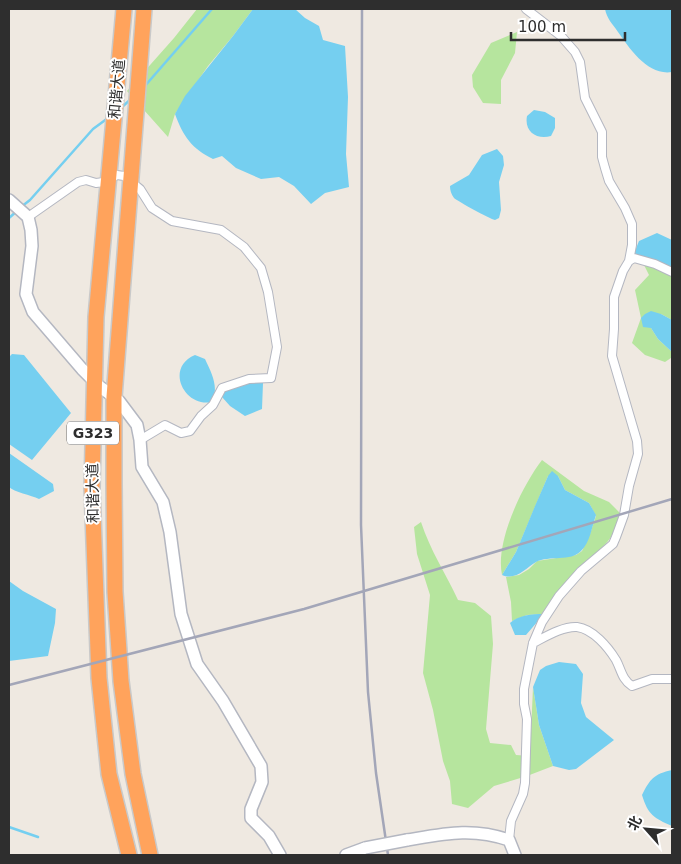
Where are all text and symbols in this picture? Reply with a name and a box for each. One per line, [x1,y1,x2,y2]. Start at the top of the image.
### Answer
scale bar [511,10,625,42]
text: 100 m [518,18,566,36]
street label: 和谐大道 [105,58,129,120]
road number: G323 [67,422,119,444]
street label: 和谐大道 [83,463,103,523]
north arrow [621,804,671,854]
text: 北 [624,813,645,833]

